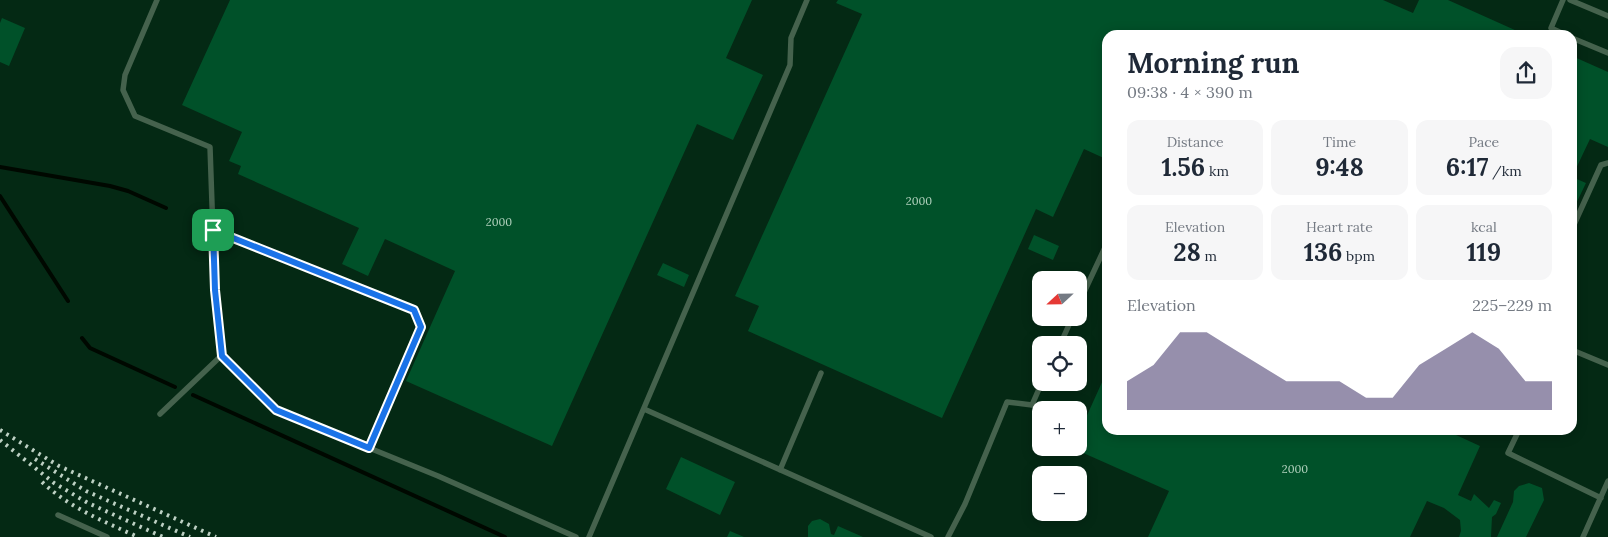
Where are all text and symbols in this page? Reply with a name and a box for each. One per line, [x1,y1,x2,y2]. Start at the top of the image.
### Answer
text: Morning run [1127,45,1299,81]
button: share [1500,47,1552,99]
text: 09:38 · 4 × 390 m [1127,82,1253,102]
text: Distance [1167,133,1224,151]
text: Time [1323,133,1356,151]
text: Pace [1469,133,1499,151]
text: 1.56 [1161,151,1205,183]
text: 9:48 [1315,151,1364,183]
text: 6:17 [1446,151,1488,183]
text: km [1205,162,1229,180]
text: /km [1488,162,1522,180]
house number: 2000 [906,194,932,208]
pin [192,209,234,251]
house number: 2000 [486,215,512,229]
icon: arrive [199,216,227,244]
text: Elevation [1165,218,1225,236]
text: Heart rate [1306,218,1373,236]
text: kcal [1471,218,1497,236]
text: 28 [1173,236,1201,268]
text: 136 [1304,236,1342,268]
text: 119 [1466,236,1501,268]
text: m [1201,247,1217,265]
text: bpm [1342,247,1375,265]
north arrow [1032,271,1088,326]
map controls [1032,271,1087,521]
text: Elevation [1127,295,1196,315]
text: 225–229 m [1472,295,1552,315]
button: locate [1032,336,1087,391]
button: + [1032,401,1087,456]
house number: 2000 [1282,462,1308,476]
button: − [1032,466,1087,521]

